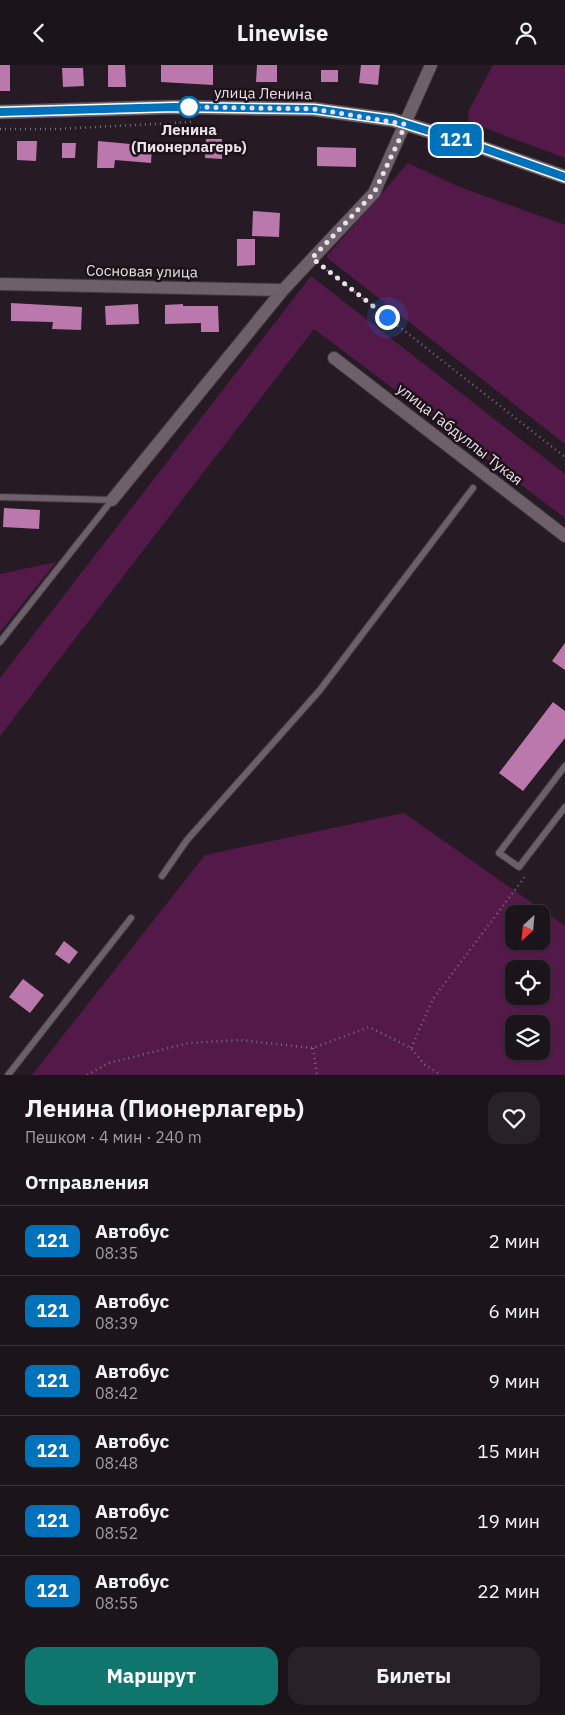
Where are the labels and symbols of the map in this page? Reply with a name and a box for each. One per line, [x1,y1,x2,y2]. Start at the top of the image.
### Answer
street label: улица Ленина [214,83,312,103]
marker: Ленина (Пионерлагерь) [178,96,200,118]
place label: Ленина (Пионерлагерь) [131,120,247,156]
line badge: 121 [427,124,485,156]
street label: Сосновая улица [86,261,198,281]
your location [375,305,400,330]
street label: улица Габдуллы Тукая [393,379,527,489]
north arrow [505,905,550,950]

